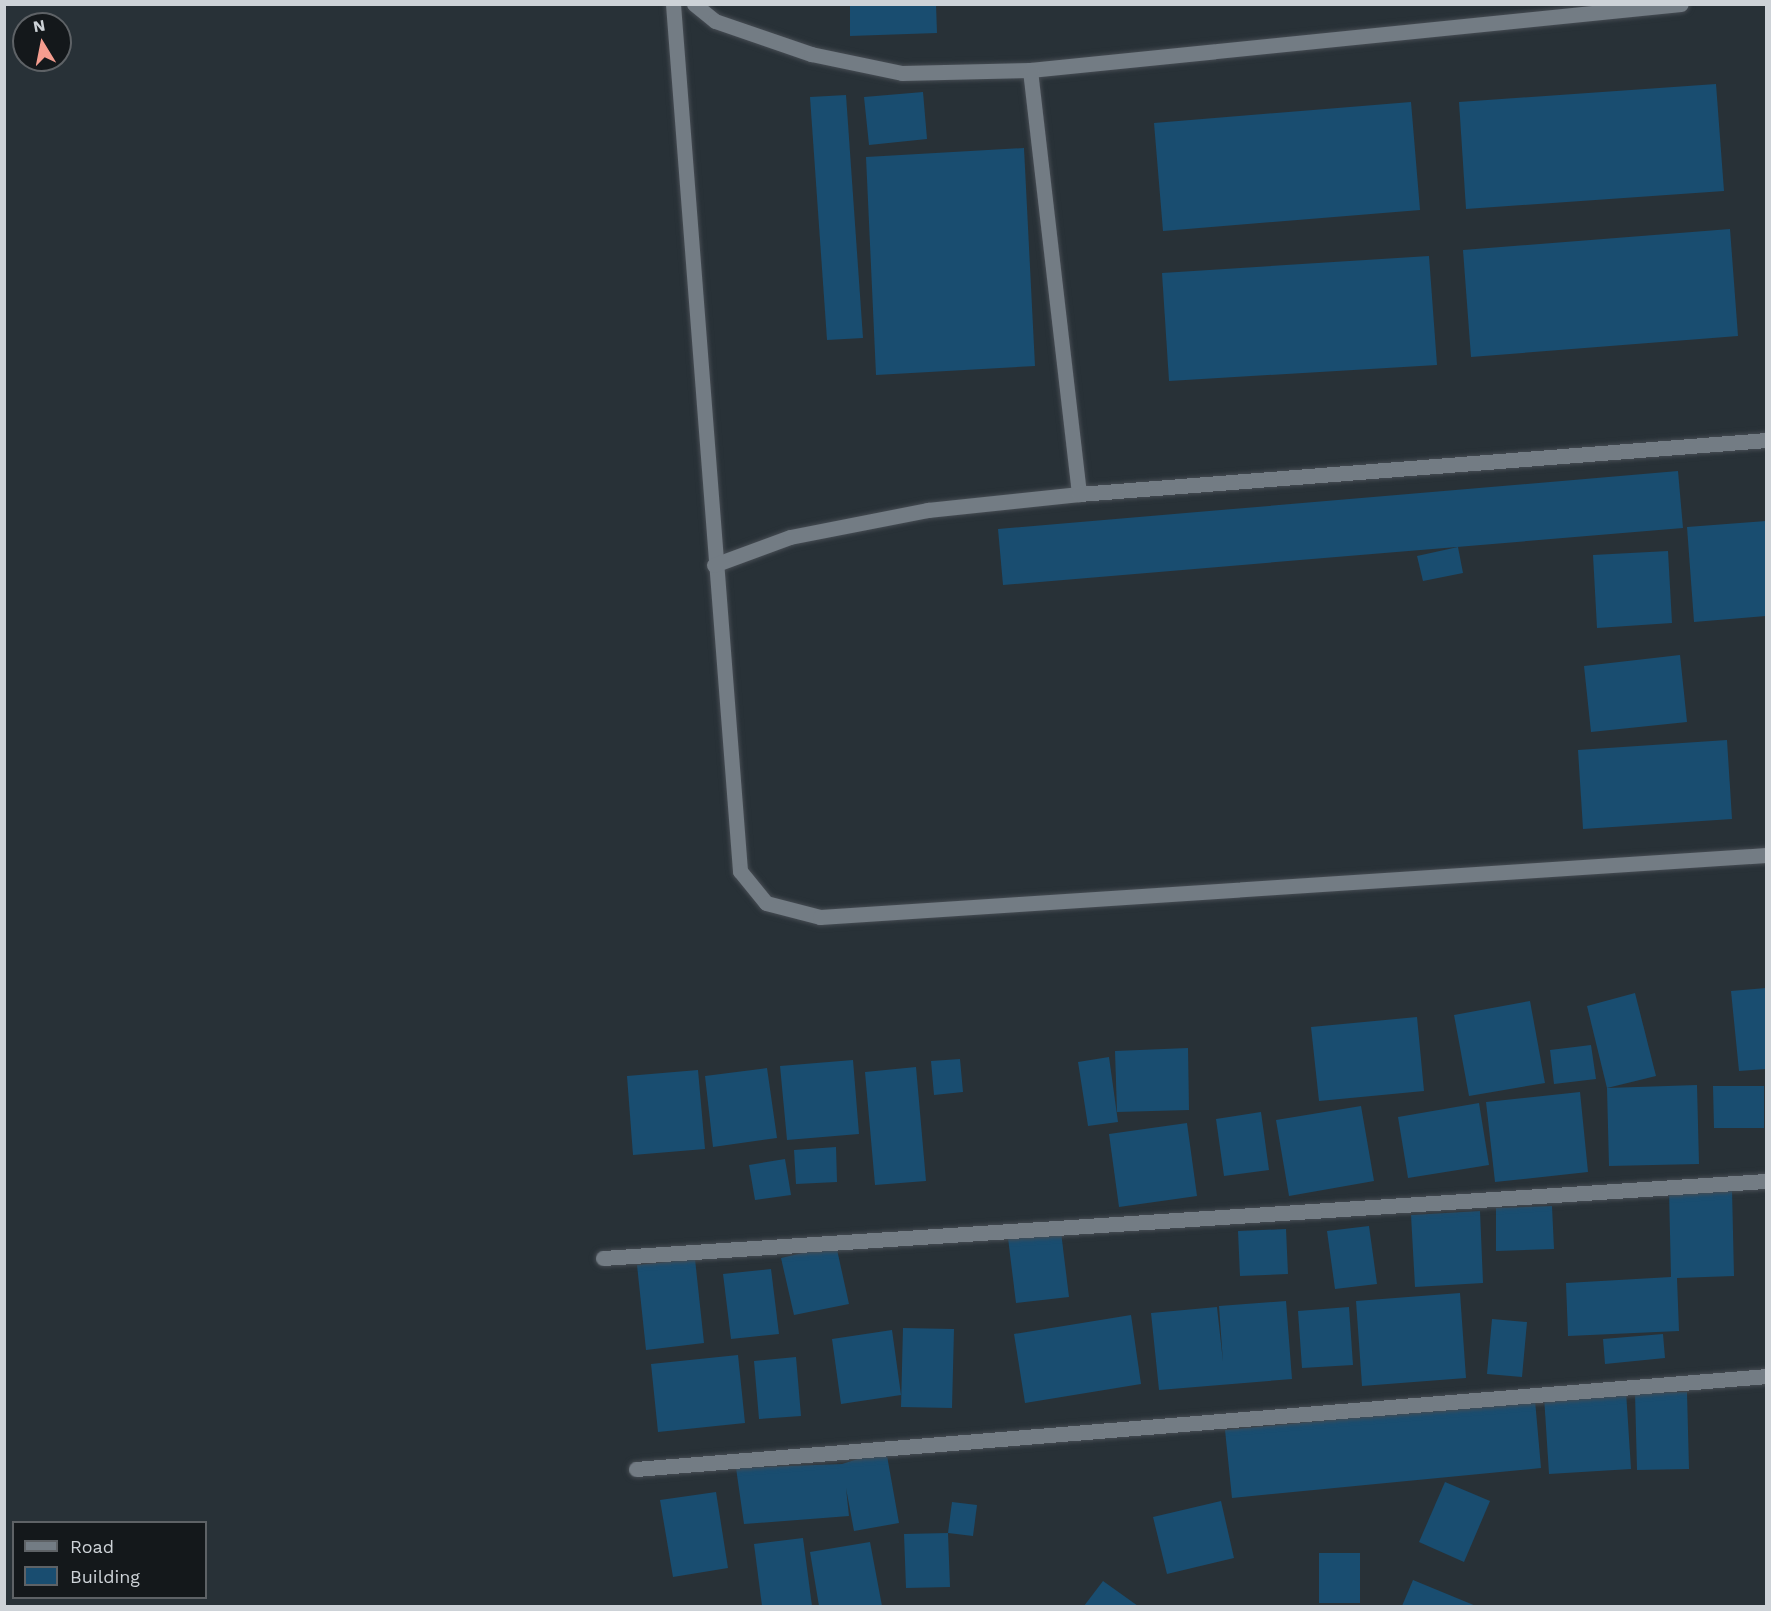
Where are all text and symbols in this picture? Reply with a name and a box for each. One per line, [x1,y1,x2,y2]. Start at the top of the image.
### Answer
north arrow [12,12,72,72]
text: N [32,15,47,36]
legend [12,1521,207,1599]
text: Road [70,1536,114,1557]
text: Building [70,1566,140,1587]

